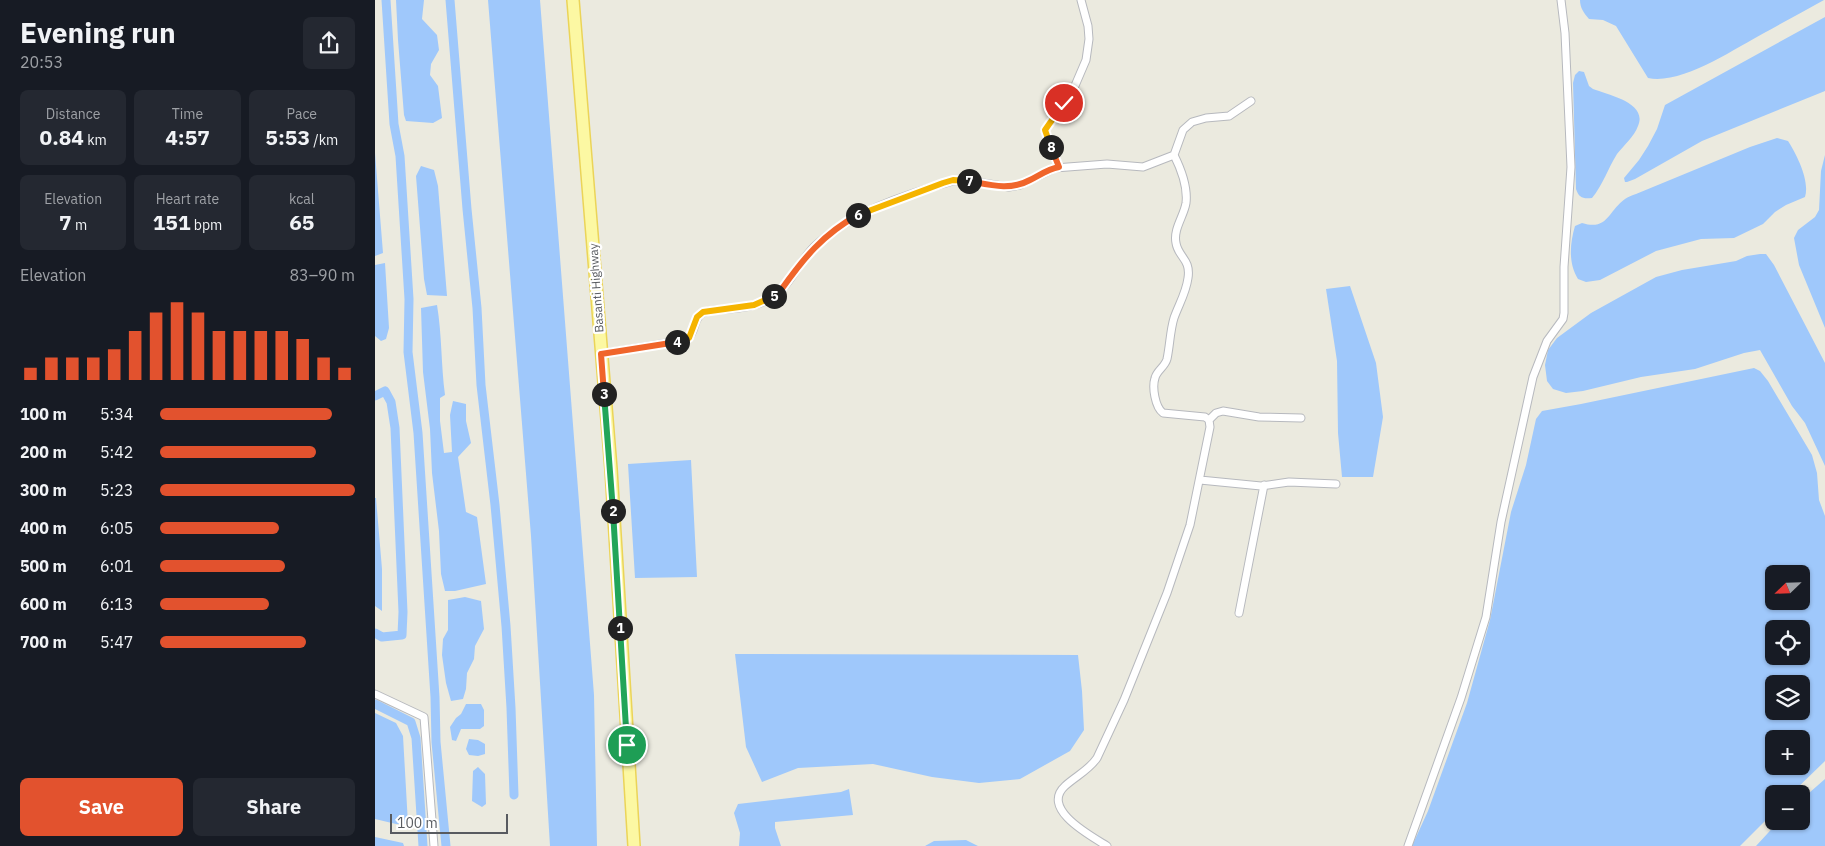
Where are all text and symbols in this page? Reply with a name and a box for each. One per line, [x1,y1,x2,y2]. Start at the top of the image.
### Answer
text: Evening run [20,14,176,51]
button: share [303,17,355,69]
text: 20:53 [20,52,63,72]
pin [1043,82,1085,124]
icon: check [1050,89,1078,117]
text: Distance [46,105,100,123]
text: Time [172,105,203,123]
text: Pace [287,105,317,123]
text: 0.84 [40,123,84,151]
text: 4:57 [165,123,210,151]
text: 5:53 [265,123,310,151]
text: km [84,131,107,149]
text: /km [310,131,338,149]
pin: 8 [1039,134,1063,160]
text: 8 [1047,138,1056,156]
pin: 7 [957,168,981,194]
text: 7 [965,172,974,190]
text: Elevation [44,190,102,208]
text: Heart rate [156,190,219,208]
text: kcal [289,190,315,208]
pin: 6 [845,202,871,228]
text: 6 [854,206,863,224]
text: 7 [59,208,72,236]
text: 151 [153,208,191,236]
text: 65 [289,208,314,236]
text: m [72,216,87,234]
text: bpm [191,216,222,234]
street label: Basanti Highway [585,243,607,333]
text: Elevation [20,265,86,285]
text: 83–90 m [289,265,355,285]
pin: 5 [761,284,787,308]
text: 5 [770,287,779,305]
pin: 4 [665,330,689,354]
text: 4 [673,333,682,351]
pin: 3 [591,382,617,406]
text: 3 [600,385,609,403]
text: 100 m [20,404,67,424]
text: 5:34 [100,404,133,424]
text: 200 m [20,442,67,462]
text: 5:42 [100,442,133,462]
text: 300 m [20,480,67,500]
text: 5:23 [100,480,133,500]
pin: 2 [601,498,625,524]
text: 2 [609,502,618,520]
text: 400 m [20,518,67,538]
text: 6:05 [100,518,133,538]
text: 500 m [20,556,67,576]
text: 6:01 [100,556,133,576]
north arrow [1765,565,1810,610]
map controls [1765,565,1810,830]
text: 600 m [20,594,67,614]
text: 6:13 [100,594,133,614]
pin: 1 [607,616,633,640]
text: 1 [616,619,625,637]
button: locate [1765,620,1810,665]
text: 700 m [20,632,67,652]
text: 5:47 [100,632,133,652]
button: layers [1765,675,1810,720]
pin [606,724,648,766]
button: + [1765,730,1810,775]
icon: arrive [613,731,641,759]
button: Save [20,778,183,836]
button: Share [193,778,355,836]
button: − [1765,785,1810,830]
scale bar [390,811,507,834]
text: 100 m [397,814,438,832]

